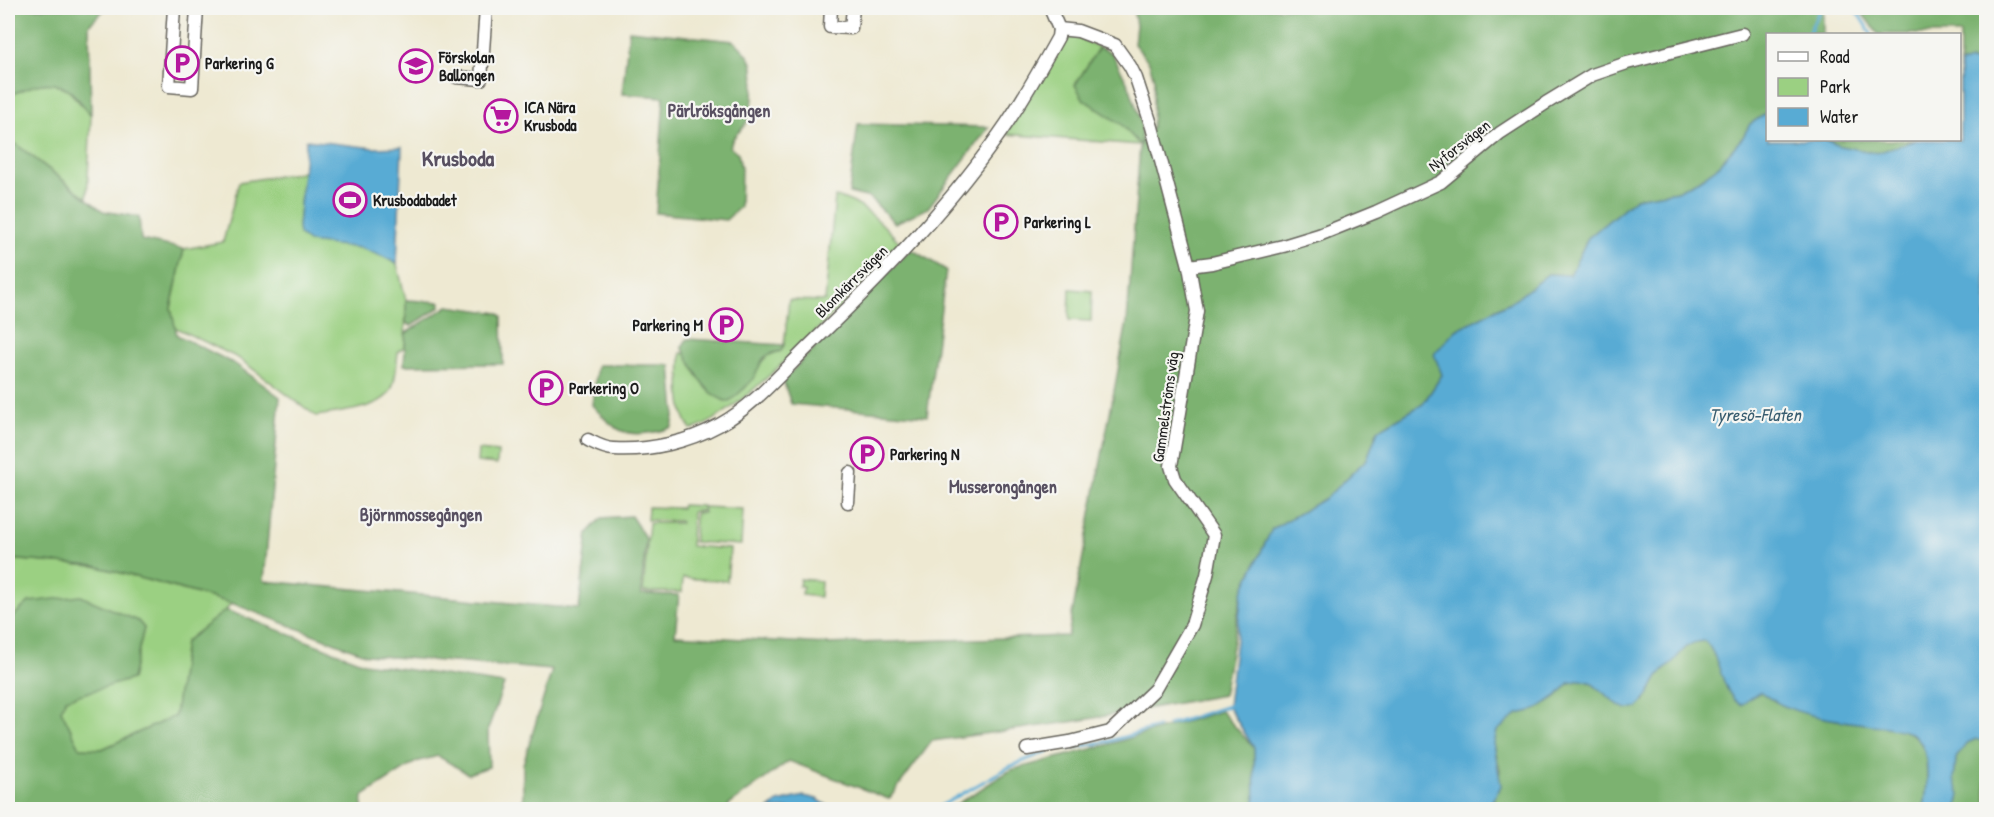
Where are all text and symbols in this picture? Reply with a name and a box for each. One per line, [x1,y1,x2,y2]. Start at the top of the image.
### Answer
legend [1766,33,1961,141]
text: Road [1820,44,1850,69]
parking icon: Parkering G [164,45,200,81]
place label: Förskolan Ballongen [438,46,495,87]
school or university icon: Förskolan Ballongen [398,48,434,84]
place label: Parkering G [205,52,274,75]
text: Park [1820,74,1851,99]
place label: ICA Nära Krusboda [524,96,577,136]
supermarket icon: ICA Nära Krusboda [483,98,519,134]
district label: Pärlröksgången [668,98,770,124]
text: Water [1820,104,1858,129]
street label: Nyforsvägen [1423,114,1495,176]
district label: Krusboda [422,143,495,173]
sports icon: Krusbodabadet [332,182,368,218]
place label: Krusbodabadet [373,189,457,211]
parking icon: Parkering L [983,204,1019,240]
place label: Parkering L [1024,211,1091,234]
street label: Blomkärrsvägen [810,240,892,322]
parking icon: Parkering M [708,307,744,343]
place label: Parkering M [633,314,703,337]
street label: Gammelströms väg [1146,350,1184,464]
parking icon: Parkering O [528,370,564,406]
place label: Parkering O [569,377,639,400]
water label: Tyresö-Flaten [1709,402,1803,427]
parking icon: Parkering N [849,436,885,472]
place label: Parkering N [890,443,960,466]
district label: Musserongången [949,474,1057,500]
district label: Björnmossegången [360,502,482,528]

